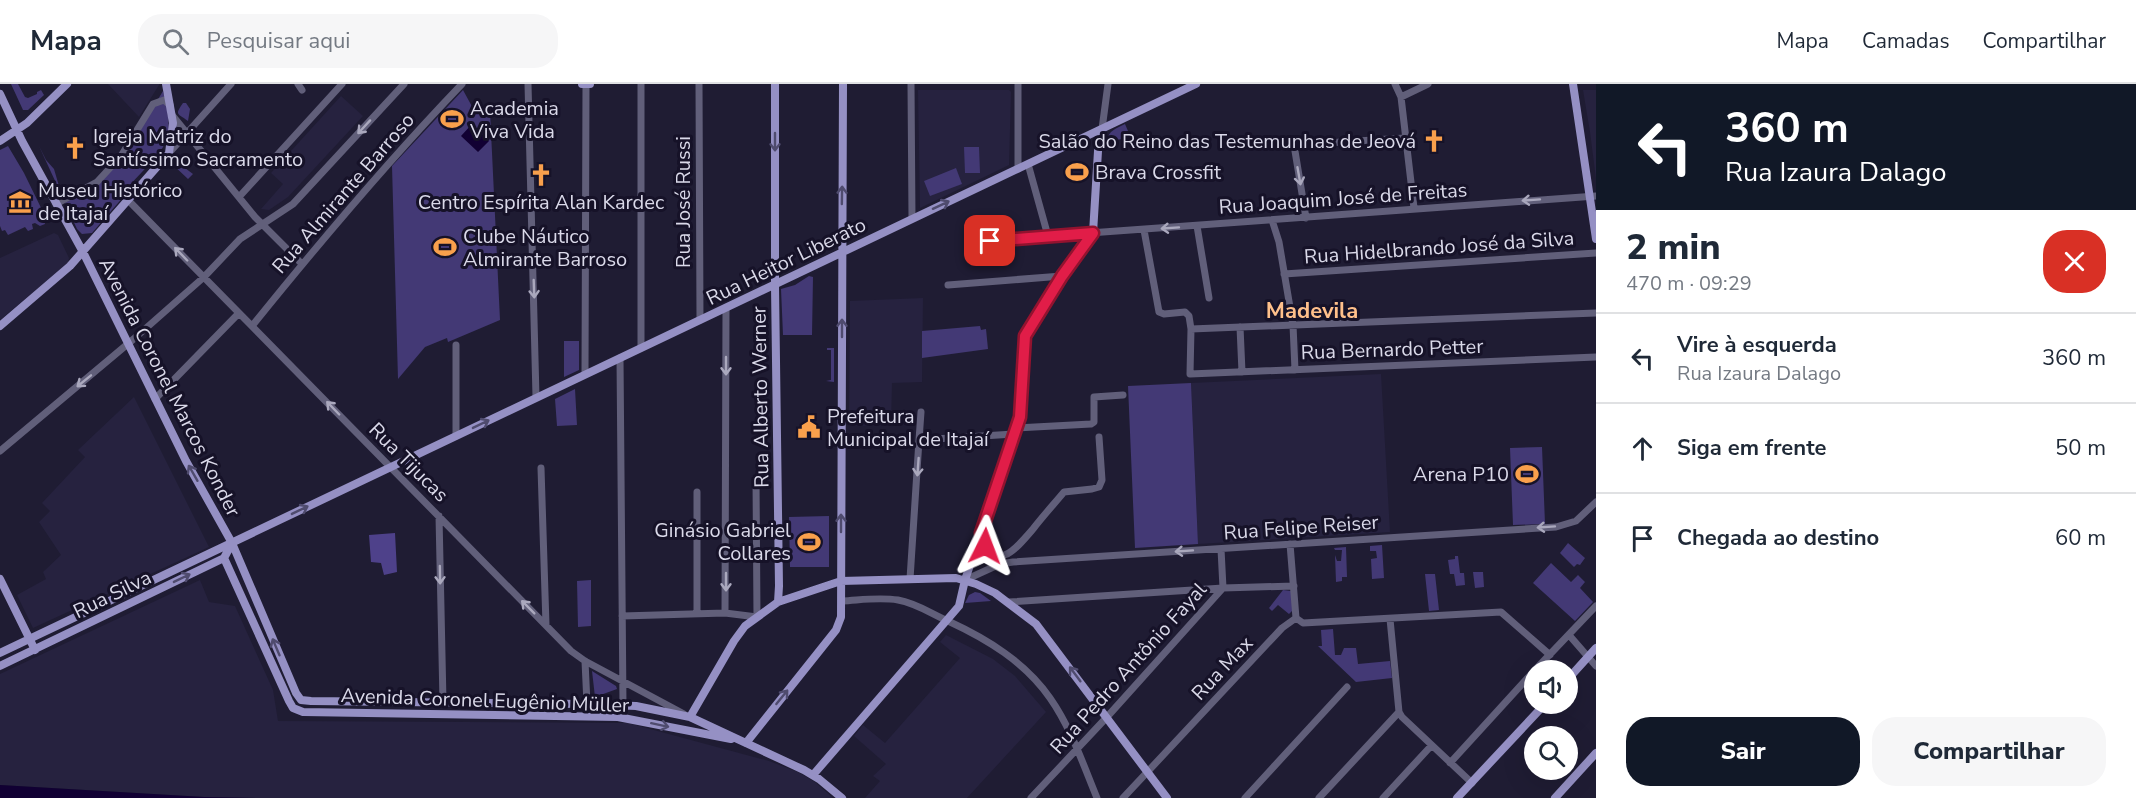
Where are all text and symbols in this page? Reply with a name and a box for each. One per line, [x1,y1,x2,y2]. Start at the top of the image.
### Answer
search box [138,14,558,68]
text: Mapa [30,22,102,60]
icon: search [159,25,192,58]
text: Pesquisar aqui [207,26,350,56]
text: Mapa [1777,27,1829,55]
text: Camadas [1862,27,1949,55]
text: Compartilhar [1982,27,2106,55]
place label: Academia Viva Vida [469,95,559,145]
text: 360 m [1725,100,1849,157]
sports icon: Academia Viva Vida [439,106,465,132]
street label: Rua Almirante Barroso [266,107,421,279]
icon: left [1626,108,1704,186]
one-way arrow [357,119,371,134]
place label: Igreja Matriz do Santíssimo Sacramento [93,123,303,173]
place label: Salão do Reino das Testemunhas de Jeová [1038,128,1416,155]
church icon: Salão do Reino das Testemunhas de Jeová [1421,128,1447,154]
one-way arrow [769,132,781,152]
church icon: Igreja Matriz do Santíssimo Sacramento [62,135,88,161]
street label: Rua José Russi [670,136,697,268]
text: Rua Izaura Dalago [1725,154,1946,191]
sports icon: Brava Crossfit [1064,159,1090,185]
place label: Brava Crossfit [1095,159,1222,186]
church icon: Centro Espírita Alan Kardec [528,162,554,188]
one-way arrow [1294,165,1305,185]
street label: Rua Joaquim José de Freitas [1218,176,1468,221]
place label: Museu Histórico de Itajaí [38,177,182,227]
one-way arrow [836,186,848,206]
museum icon: Museu Histórico de Itajaí [7,189,33,215]
place label: Centro Espírita Alan Kardec [418,189,664,216]
one-way arrow [1522,195,1542,206]
one-way arrow [931,198,949,210]
street label: Rua Heitor Liberato [702,211,871,312]
pin [964,215,1015,266]
one-way arrow [1160,222,1180,233]
place label: Clube Náutico Almirante Barroso [463,223,627,273]
text: 2 min [1626,223,1721,272]
icon: arrive [973,224,1006,257]
street label: Rua Hidelbrando José da Silva [1303,225,1575,270]
button: close [2043,230,2106,293]
sports icon: Clube Náutico Almirante Barroso [432,234,458,260]
one-way arrow [174,247,188,262]
street label: Avenida Coronel Marcos Konder [92,253,247,521]
text: 470 m · 09:29 [1626,270,1752,297]
one-way arrow [528,279,539,299]
district label: Madevila [1266,296,1358,326]
street label: Rua Alberto Werner [745,306,776,488]
one-way arrow [837,318,848,338]
text: Vire à esquerda [1677,330,1837,360]
street label: Rua Bernardo Petter [1300,333,1484,366]
icon: left [1626,342,1659,375]
text: 360 m [2042,343,2106,373]
one-way arrow [720,356,732,376]
text: Rua Izaura Dalago [1677,360,1841,387]
one-way arrow [76,374,92,387]
one-way arrow [325,401,340,416]
place label: Prefeitura Municipal de Itajaí [827,403,990,453]
public building icon: Prefeitura Municipal de Itajaí [796,414,822,440]
street label: Rua Tijucas [363,417,454,508]
one-way arrow [472,417,490,429]
icon: ahead [1626,432,1659,465]
text: Siga em frente [1677,433,1826,463]
text: 50 m [2055,433,2106,463]
one-way arrow [912,456,923,476]
place label: Arena P10 [1413,461,1509,488]
sports icon: Arena P10 [1514,461,1540,487]
one-way arrow [187,465,198,483]
one-way arrow [291,504,309,516]
street label: Rua Felipe Reiser [1223,509,1379,546]
one-way arrow [835,513,847,533]
position arrow [953,514,1017,578]
place label: Ginásio Gabriel Collares [654,517,791,567]
one-way arrow [1537,522,1557,533]
icon: arrive [1626,522,1659,555]
text: Chegada ao destino [1677,523,1879,553]
text: 60 m [2055,523,2106,553]
sports icon: Ginásio Gabriel Collares [796,529,822,555]
one-way arrow [1174,546,1194,557]
street label: Rua Silva [69,564,156,625]
one-way arrow [434,564,446,584]
one-way arrow [173,571,191,583]
one-way arrow [720,572,731,592]
street label: Rua Pedro Antônio Fayal [1044,577,1213,760]
one-way arrow [521,600,536,615]
street label: Rua Max [1186,630,1259,706]
one-way arrow [270,638,281,657]
map controls [1524,660,1578,780]
button: sound [1524,660,1578,714]
one-way arrow [1069,667,1081,683]
street label: Avenida Coronel Eugênio Müller [340,682,630,719]
one-way arrow [776,689,789,705]
button: Sair [1626,717,1860,786]
button: Compartilhar [1872,717,2106,786]
one-way arrow [650,720,669,731]
button: search [1524,726,1578,780]

